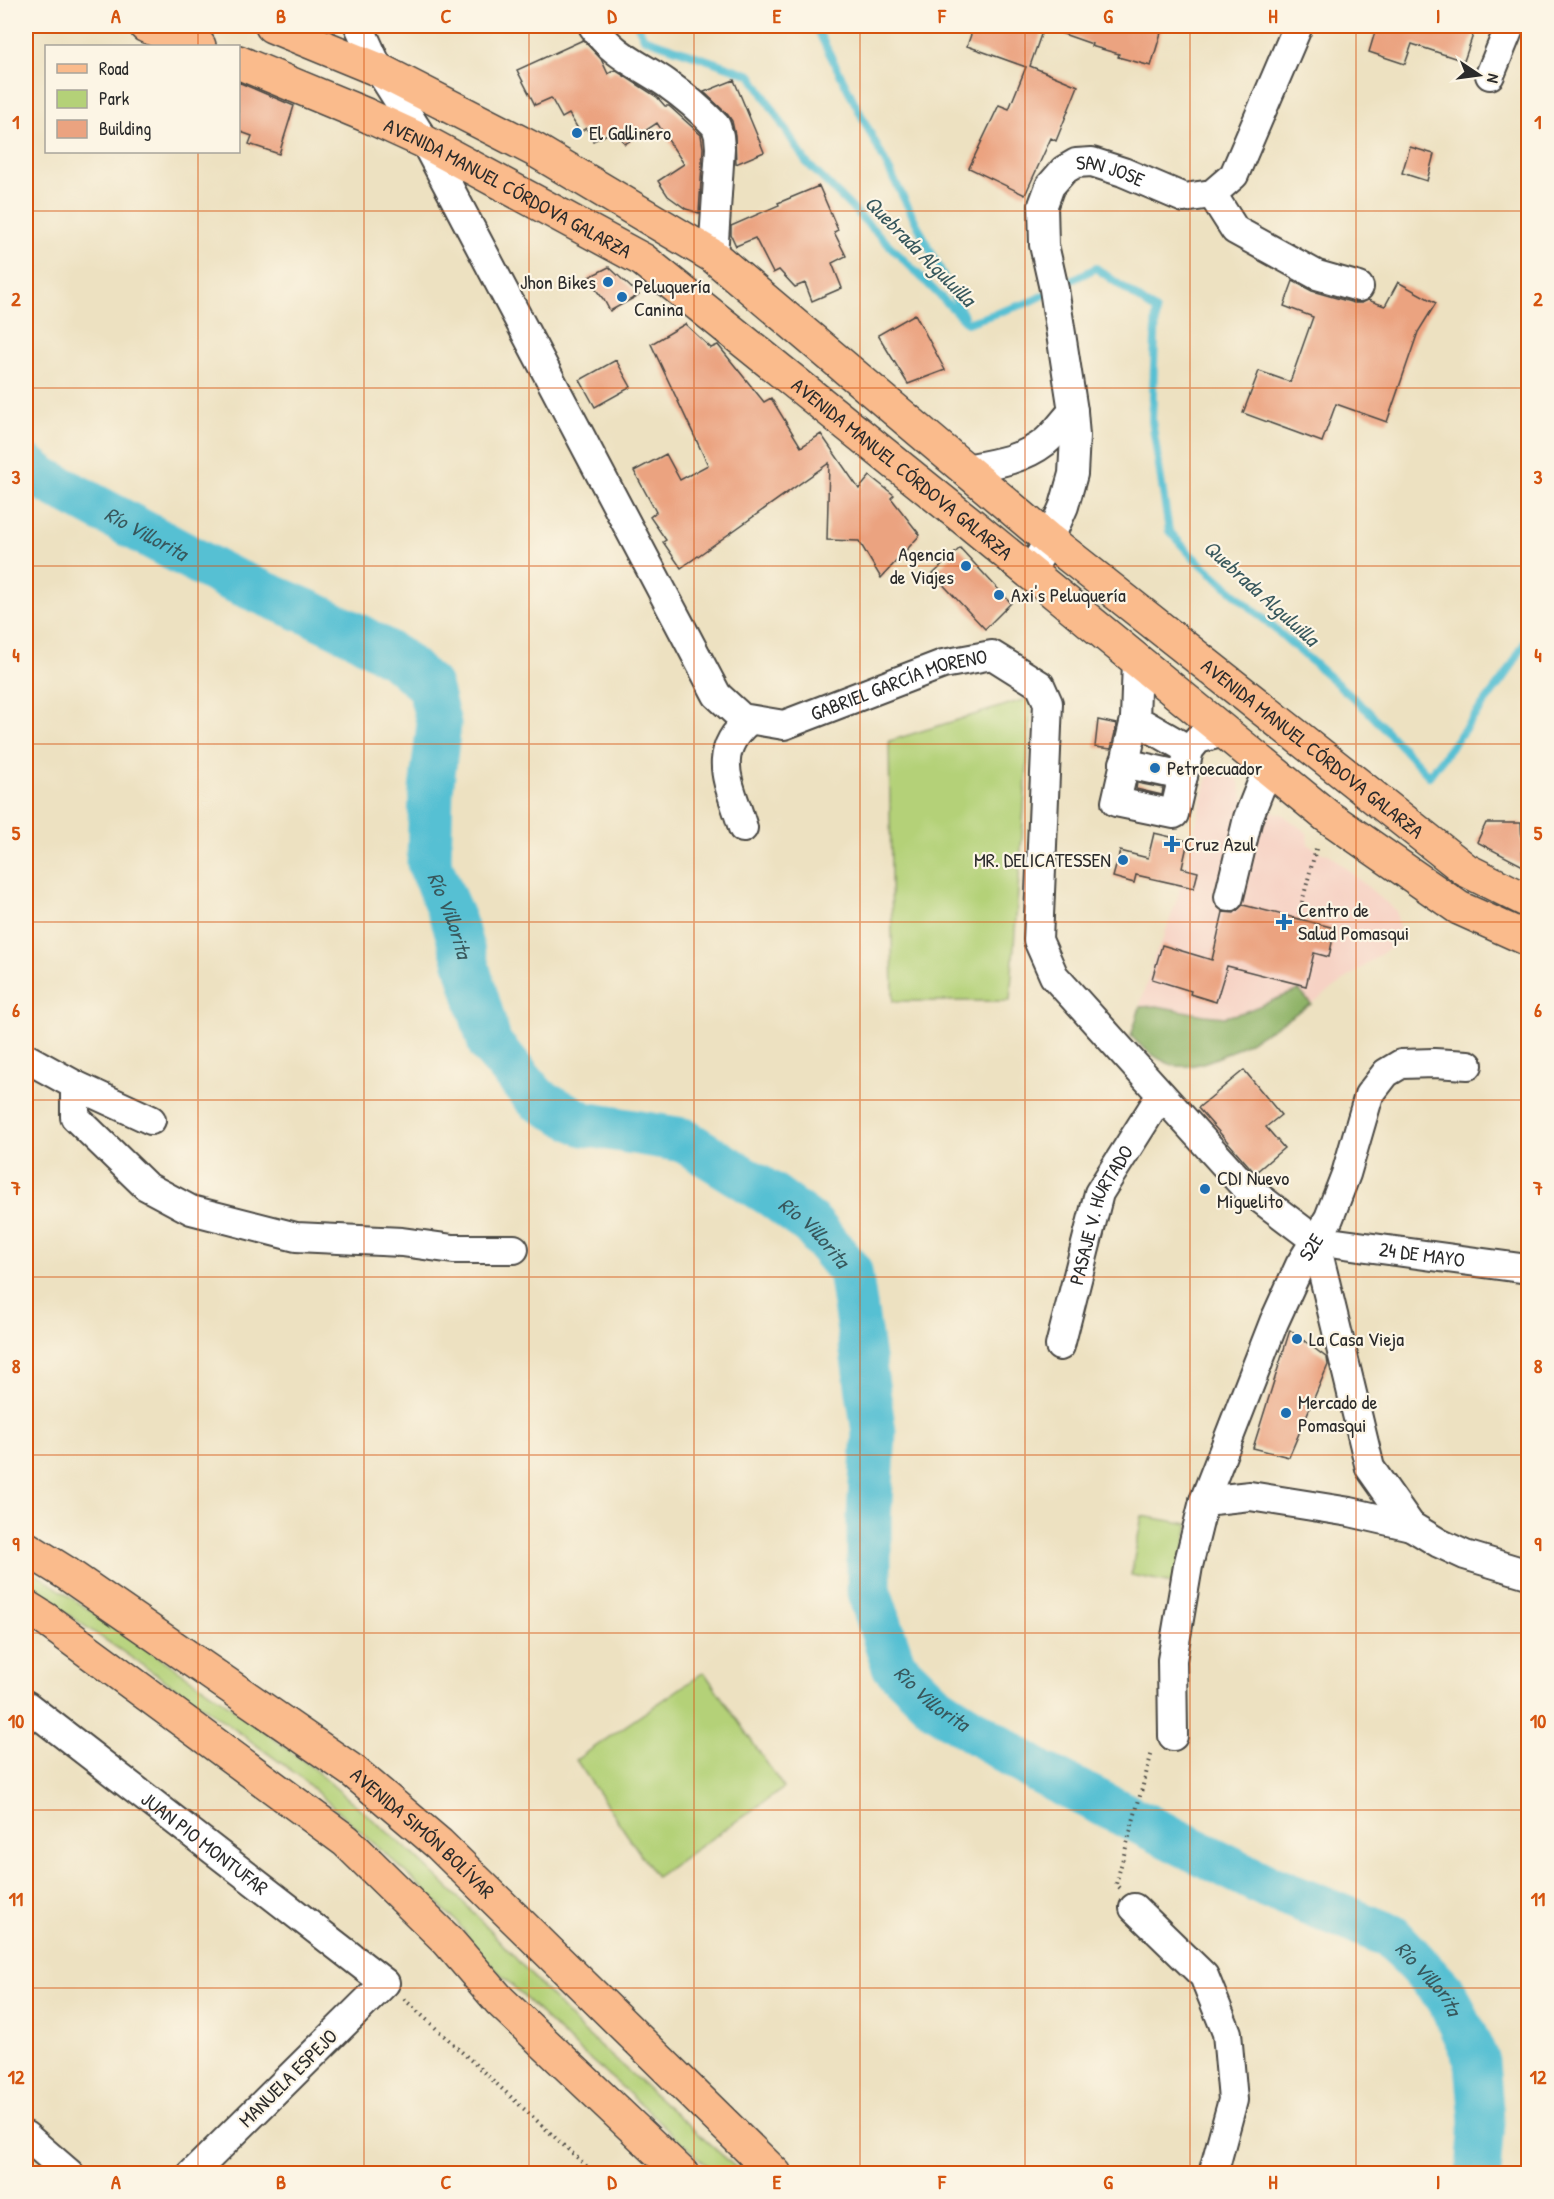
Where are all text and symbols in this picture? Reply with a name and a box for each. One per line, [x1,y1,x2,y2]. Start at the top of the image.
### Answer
text: A [111,2,121,29]
text: B [276,2,286,29]
text: C [441,2,452,29]
text: D [607,2,617,29]
text: E [773,2,782,29]
text: F [937,2,947,29]
text: G [1103,2,1113,29]
text: H [1268,2,1278,29]
text: I [1436,2,1440,29]
legend [45,45,240,153]
north arrow [1449,45,1509,105]
text: Road [99,56,129,81]
text: N [1482,72,1505,85]
text: Park [99,86,130,111]
text: 1 [12,108,20,135]
text: 1 [1534,108,1542,135]
street label: AVENIDA MANUEL CÓRDOVA GALARZA [380,111,637,264]
text: Building [99,116,151,141]
place label: El Gallinero [589,119,671,146]
marker: El Gallinero [570,126,584,140]
street label: SAN JOSE [1075,148,1149,193]
water label: Quebrada Alguluilla [858,189,984,315]
place label: Jhon Bikes [520,268,596,295]
place label: Peluquería Canina [634,272,710,322]
marker: Jhon Bikes [601,275,615,289]
text: 2 [11,285,21,312]
text: 2 [1533,285,1543,312]
marker: Peluquería Canina [615,290,629,304]
street label: AVENIDA MANUEL CÓRDOVA GALARZA [786,371,1018,566]
text: 3 [12,463,21,490]
text: 3 [1534,463,1543,490]
water label: Río Villorita [100,499,195,569]
water label: Quebrada Alguluilla [1197,533,1327,654]
place label: Agencia de Viajes [890,540,954,590]
marker: Agencia de Viajes [959,559,973,573]
place label: Axi's Peluquería [1011,581,1126,608]
marker: Axi's Peluquería [992,588,1006,602]
text: 4 [12,641,20,668]
text: 4 [1534,641,1542,668]
street label: GABRIEL GARCÍA MORENO [807,642,989,727]
street label: AVENIDA MANUEL CÓRDOVA GALARZA [1196,652,1430,845]
place label: Petroecuador [1167,754,1263,781]
marker: Petroecuador [1148,761,1162,775]
text: 5 [12,819,21,846]
text: 5 [1534,819,1543,846]
place label: Cruz Azul [1184,830,1256,857]
marker: Cruz Azul [1165,837,1179,851]
place label: MR. DELICATESSEN [974,846,1111,873]
marker: MR. DELICATESSEN [1116,853,1130,867]
water label: Río Villorita [421,868,480,964]
place label: Centro de Salud Pomasqui [1298,896,1409,946]
marker: Centro de Salud Pomasqui [1275,913,1293,931]
text: 6 [12,996,20,1023]
text: 6 [1534,996,1542,1023]
street label: PASAJE V. HURTADO [1062,1140,1139,1287]
place label: CDI Nuevo Miguelito [1217,1164,1289,1214]
text: 7 [10,1174,21,1201]
text: 7 [1532,1174,1543,1201]
marker: CDI Nuevo Miguelito [1198,1182,1212,1196]
water label: Río Villorita [773,1190,858,1276]
street label: S2E [1292,1228,1329,1266]
street label: 24 DE MAYO [1378,1235,1467,1273]
place label: La Casa Vieja [1309,1325,1404,1352]
marker: La Casa Vieja [1290,1332,1304,1346]
text: 8 [12,1352,21,1379]
text: 8 [1534,1352,1543,1379]
place label: Mercado de Pomasqui [1298,1388,1377,1438]
marker: Mercado de Pomasqui [1279,1406,1293,1420]
text: 9 [12,1530,20,1557]
text: 9 [1534,1530,1542,1557]
water label: Río Villorita [888,1659,977,1739]
text: 10 [8,1707,24,1734]
text: 10 [1530,1707,1546,1734]
street label: AVENIDA SIMÓN BOLÍVAR [345,1761,501,1904]
street label: JUAN PIO MONTUFAR [136,1785,274,1901]
text: 11 [9,1885,23,1912]
text: 11 [1531,1885,1545,1912]
water label: Río Villorita [1389,1934,1470,2022]
street label: MANUELA ESPEJO [233,2023,343,2133]
text: 12 [8,2063,25,2090]
text: 12 [1530,2063,1547,2090]
text: A [111,2168,121,2195]
text: B [276,2168,286,2195]
text: C [441,2168,452,2195]
text: D [607,2168,617,2195]
text: E [773,2168,782,2195]
text: F [937,2168,947,2195]
text: G [1103,2168,1113,2195]
text: H [1268,2168,1278,2195]
text: I [1436,2168,1440,2195]

